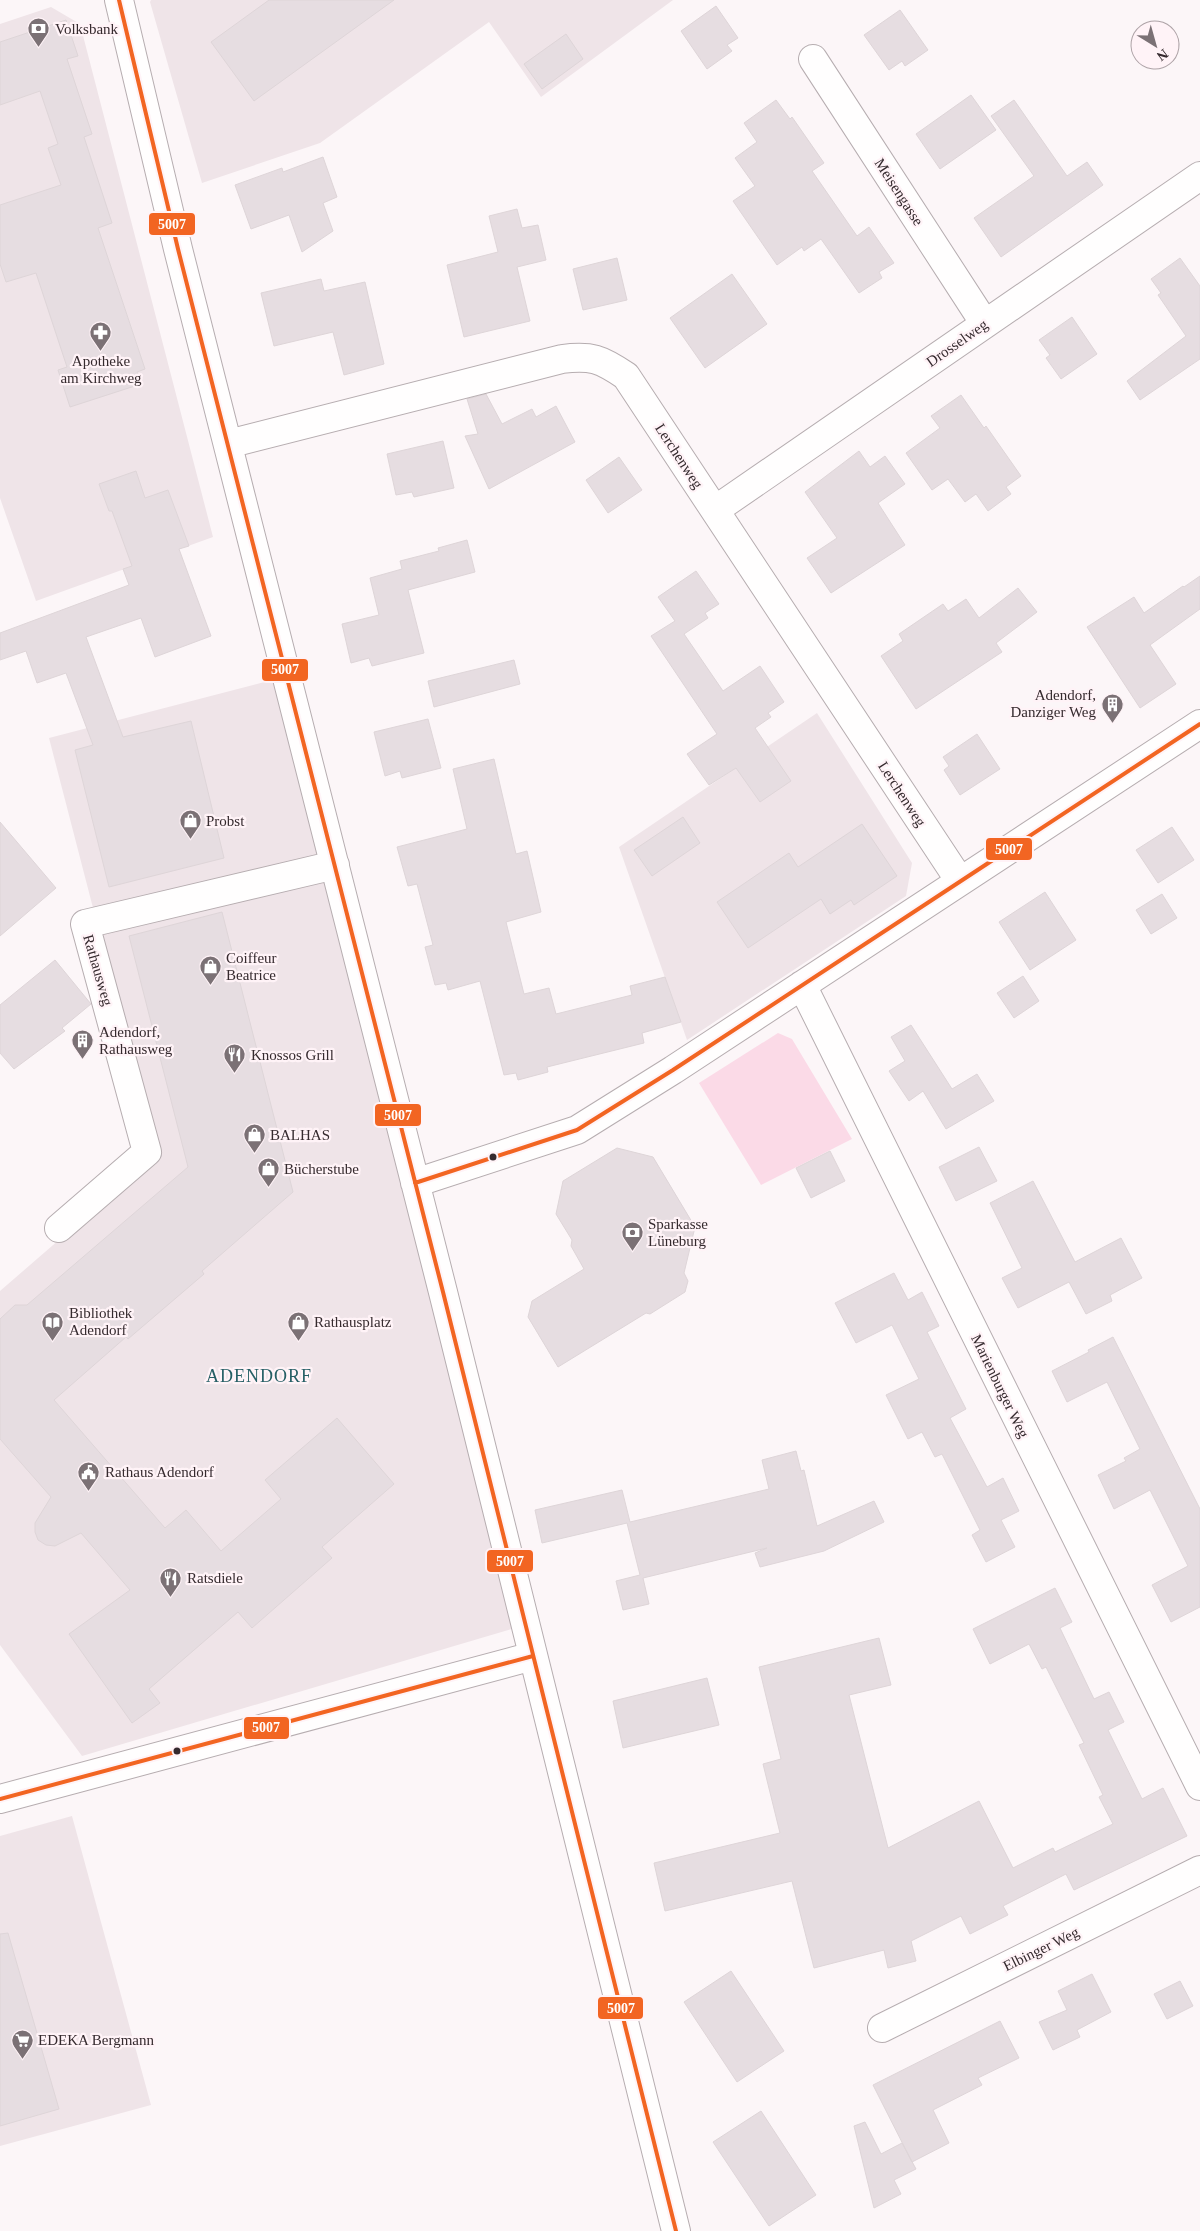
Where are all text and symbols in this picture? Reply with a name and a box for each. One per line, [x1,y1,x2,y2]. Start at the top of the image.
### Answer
bank icon: Volksbank [27,17,51,48]
north arrow [1130,20,1180,70]
place label: Volksbank [55,21,119,37]
text: N [1154,46,1171,64]
street label: Meisengasse [871,155,927,229]
line badge: 5007 [148,212,196,236]
text: 5007 [158,217,186,232]
street label: Drosselweg [923,316,991,370]
pharmacy icon: Apotheke am Kirchweg [89,320,113,351]
place label: Apotheke am Kirchweg [60,353,142,386]
street label: Lerchenweg [652,421,706,492]
line badge: 5007 [261,658,309,682]
text: 5007 [271,662,299,677]
place label: Adendorf, Danziger Weg [1010,687,1096,720]
building icon: Adendorf, Danziger Weg [1100,692,1124,723]
street label: Lerchenweg [875,759,929,830]
shop icon: Probst [178,809,202,840]
place label: Probst [206,813,245,829]
line badge: 5007 [985,837,1033,861]
text: 5007 [995,842,1023,857]
street label: Rathausweg [80,933,116,1008]
place label: Coiffeur Beatrice [226,950,277,983]
shop icon: Coiffeur Beatrice [198,955,222,986]
place label: Adendorf, Rathausweg [99,1024,173,1057]
building icon: Adendorf, Rathausweg [71,1029,95,1060]
restaurant icon: Knossos Grill [223,1043,247,1074]
place label: Knossos Grill [251,1047,334,1063]
line badge: 5007 [374,1103,422,1127]
text: 5007 [384,1108,412,1123]
shop icon: BALHAS [242,1123,266,1154]
place label: BALHAS [270,1127,330,1143]
unlabelled marker [488,1152,498,1162]
shop icon: Bücherstube [256,1157,280,1188]
place label: Bücherstube [284,1161,359,1177]
place label: Sparkasse Lüneburg [648,1216,708,1249]
bank icon: Sparkasse Lüneburg [620,1221,644,1252]
place label: Bibliothek Adendorf [69,1305,133,1338]
library icon: Bibliothek Adendorf [41,1310,65,1341]
shop icon: Rathausplatz [286,1310,310,1341]
place label: Rathausplatz [314,1314,392,1330]
street label: Marienburger Weg [968,1332,1032,1441]
district label: ADENDORF [206,1366,312,1386]
public building icon: Rathaus Adendorf [77,1460,101,1491]
place label: Rathaus Adendorf [105,1464,214,1480]
line badge: 5007 [486,1549,534,1573]
text: 5007 [496,1554,524,1569]
restaurant icon: Ratsdiele [159,1566,183,1597]
place label: Ratsdiele [187,1570,243,1586]
line badge: 5007 [243,1716,290,1740]
text: 5007 [252,1720,280,1735]
unlabelled marker [172,1746,182,1756]
street label: Elbinger Weg [1001,1924,1082,1974]
line badge: 5007 [597,1996,644,2020]
text: 5007 [607,2001,635,2016]
supermarket icon: EDEKA Bergmann [10,2028,34,2059]
place label: EDEKA Bergmann [38,2032,154,2048]

